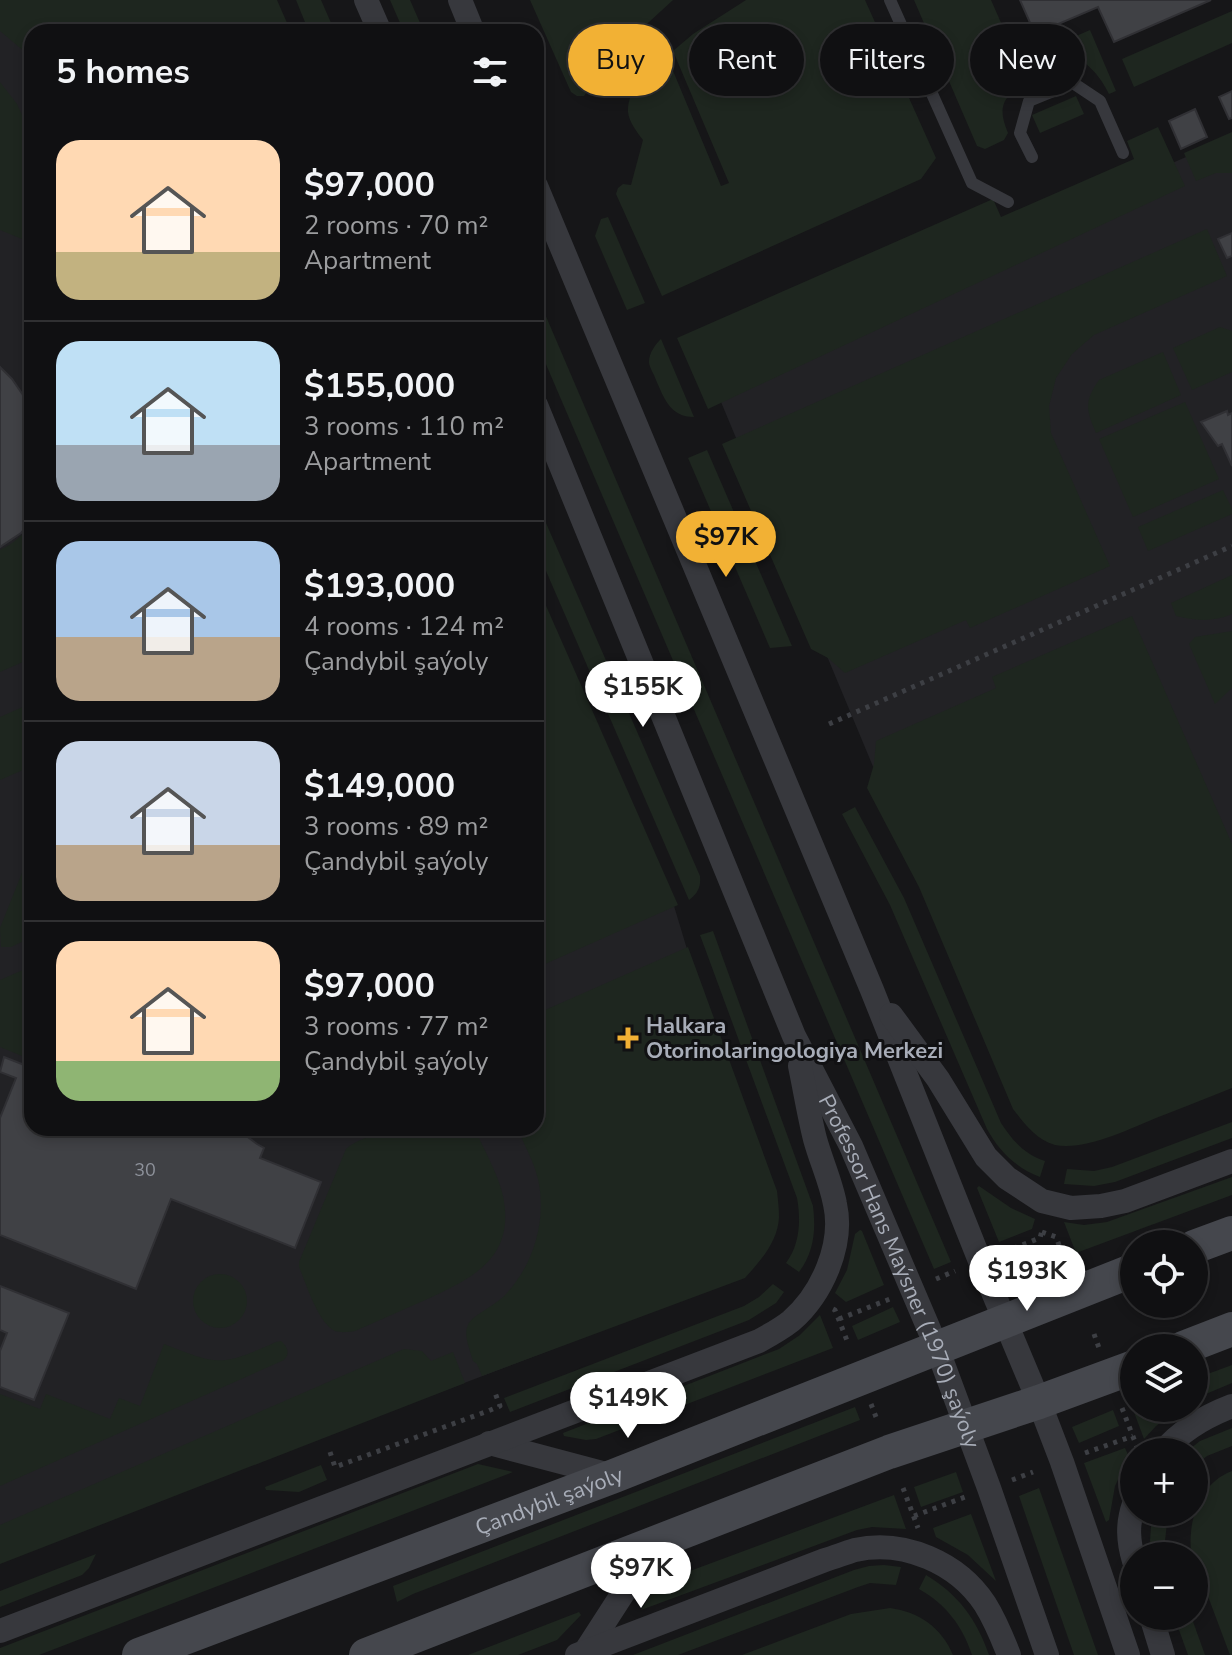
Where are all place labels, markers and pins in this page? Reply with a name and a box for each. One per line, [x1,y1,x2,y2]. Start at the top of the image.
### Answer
pin: $97K [679,511,773,579]
pin: $155K [587,661,699,729]
place label: Halkara Otorinolaringologiya Merkezi [646,1011,943,1066]
marker: Halkara Otorinolaringologiya Merkezi [617,1027,639,1049]
pin: $193K [971,1245,1083,1313]
pin: $149K [572,1372,684,1440]
pin: $97K [594,1542,688,1610]

